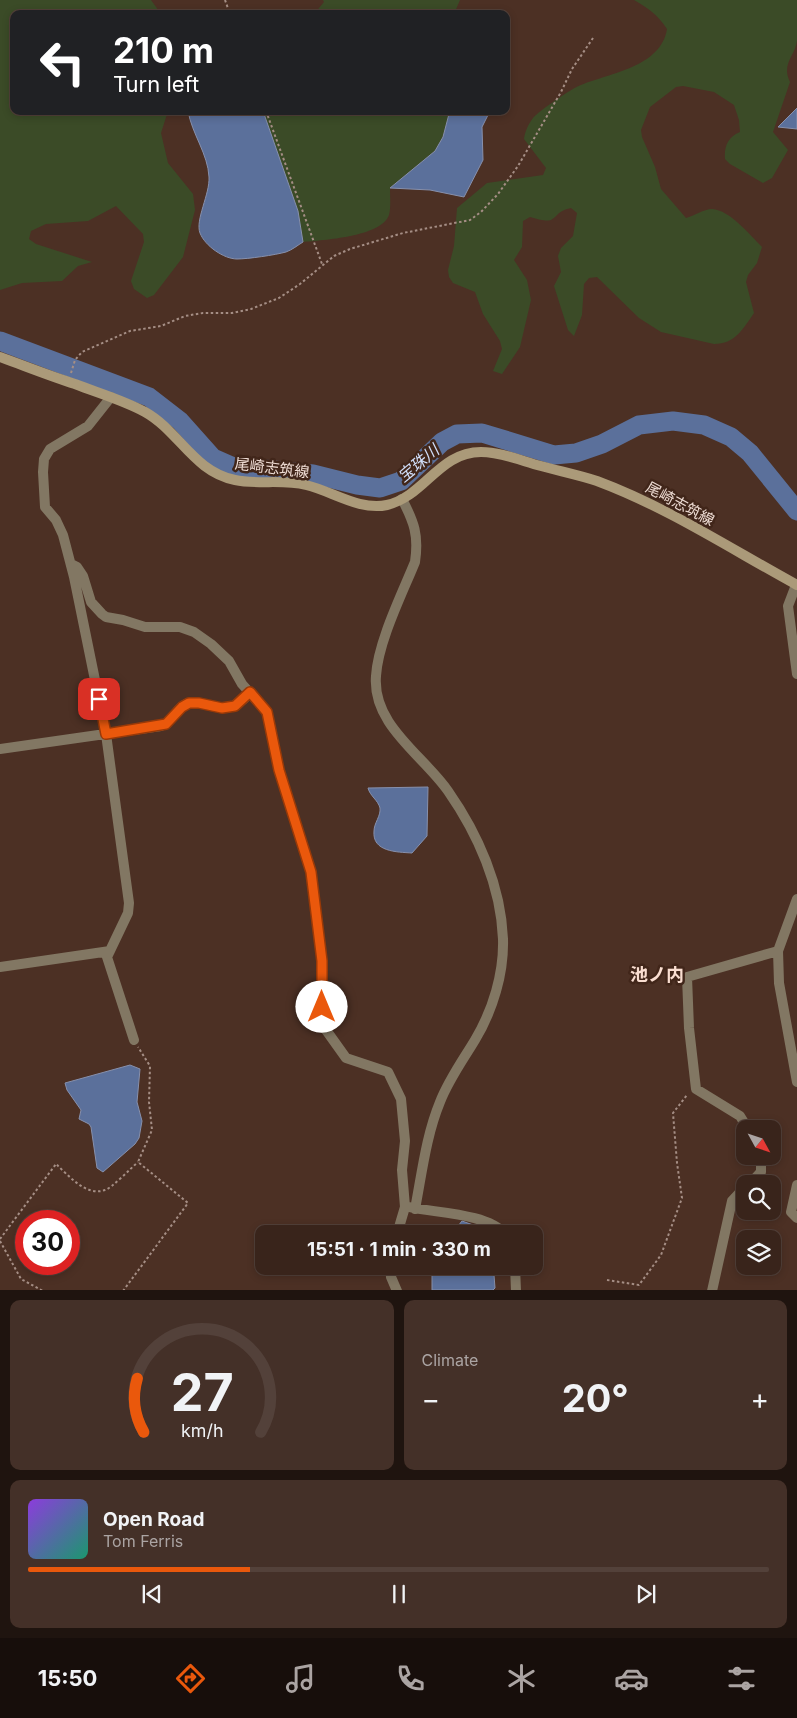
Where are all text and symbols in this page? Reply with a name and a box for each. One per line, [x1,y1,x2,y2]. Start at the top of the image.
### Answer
text: 210 m [113,29,214,71]
icon: left [30,30,95,95]
text: Turn left [113,71,199,97]
water label: 宝珠川 [393,439,444,486]
street label: 尾崎志筑線 [234,454,310,482]
street label: 尾崎志筑線 [643,478,718,530]
pin [78,678,120,720]
icon: arrive [85,685,113,713]
district label: 池ノ内 [630,964,684,985]
position arrow [295,980,347,1032]
north arrow [736,1120,781,1165]
map controls [736,1120,781,1275]
button: search [736,1175,781,1220]
speed limit sign: 30 [15,1210,80,1275]
button: layers [736,1230,781,1275]
text: 15:51 · 1 min · 330 m [307,1238,491,1261]
text: Climate [422,1350,478,1370]
text: 27 [170,1361,233,1424]
text: 20° [562,1375,629,1421]
text: − [422,1382,440,1416]
text: + [750,1382,769,1416]
text: km/h [181,1420,223,1441]
text: Open Road [103,1508,204,1531]
text: Tom Ferris [103,1531,183,1551]
icon: previous [138,1580,166,1608]
icon: pause [385,1580,413,1608]
icon: next [632,1580,660,1608]
icon: directions [173,1661,208,1696]
icon: music [283,1661,318,1696]
icon: phone [393,1661,428,1696]
icon: climate [504,1661,539,1696]
icon: car [614,1661,649,1696]
icon: filters [724,1661,759,1696]
text: 15:50 [38,1665,97,1691]

